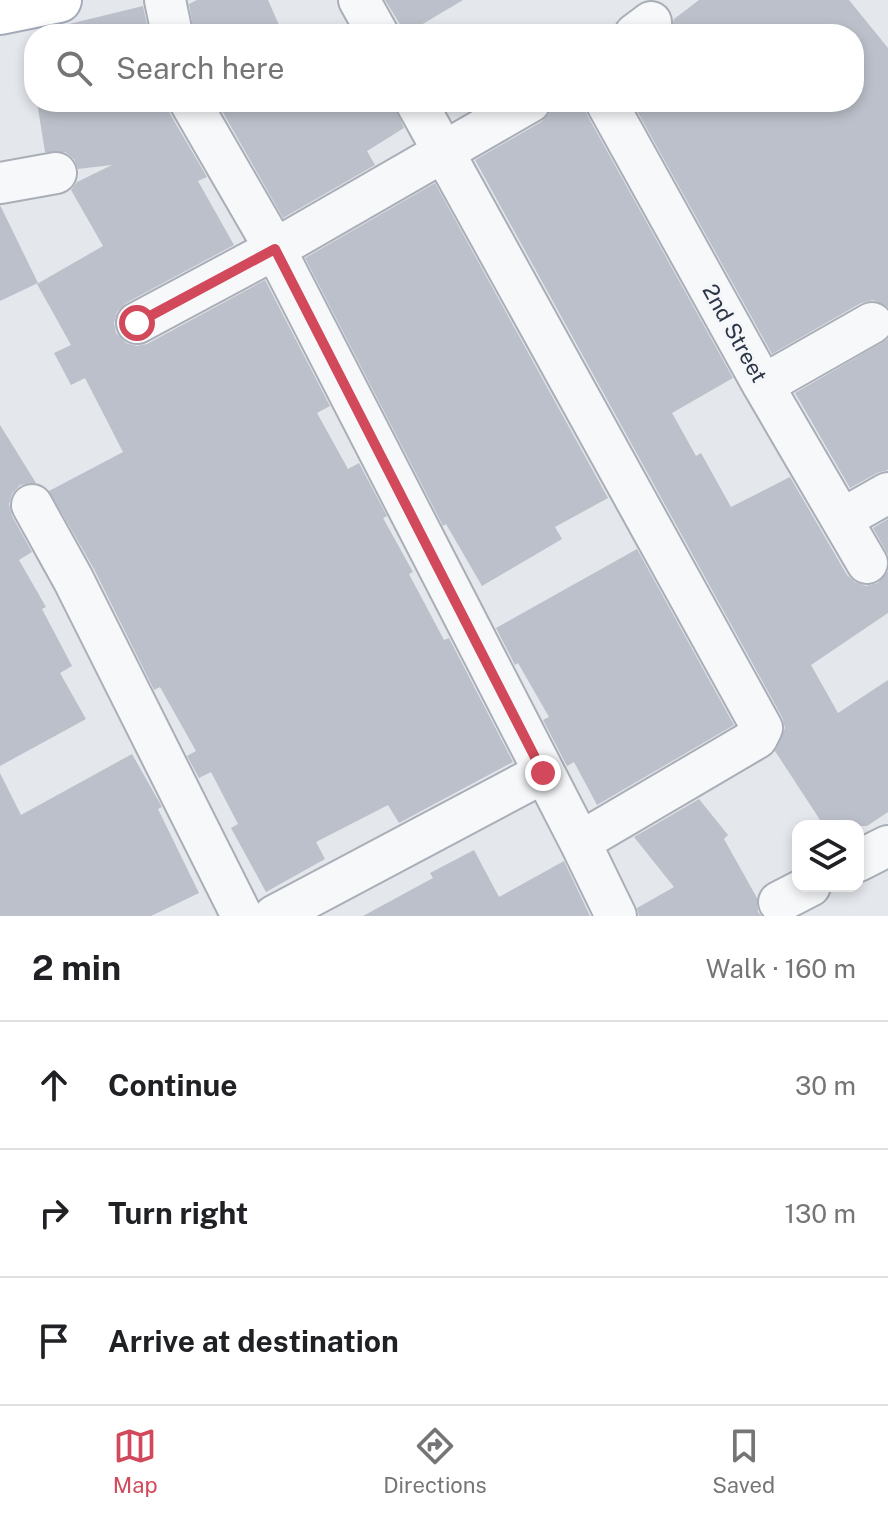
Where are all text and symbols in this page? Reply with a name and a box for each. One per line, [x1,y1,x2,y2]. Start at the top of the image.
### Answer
search box [24,24,864,112]
icon: search [52,46,96,90]
text: Search here [116,50,284,86]
street label: 2nd Street [697,279,773,387]
route start [119,305,155,341]
route end [525,755,561,791]
map controls [792,820,864,892]
button: layers [792,820,864,892]
text: 2 min [32,948,121,988]
text: Walk · 160 m [706,953,856,984]
icon: ahead [32,1063,76,1107]
text: Continue [108,1067,238,1103]
text: 30 m [795,1070,856,1101]
icon: right [32,1191,76,1235]
text: Turn right [108,1195,248,1231]
text: 130 m [784,1198,856,1229]
icon: arrive [32,1319,76,1363]
text: Arrive at destination [108,1323,399,1359]
tab: Map [113,1424,158,1498]
tab: Directions [383,1424,487,1498]
tab: Saved [712,1424,775,1498]

